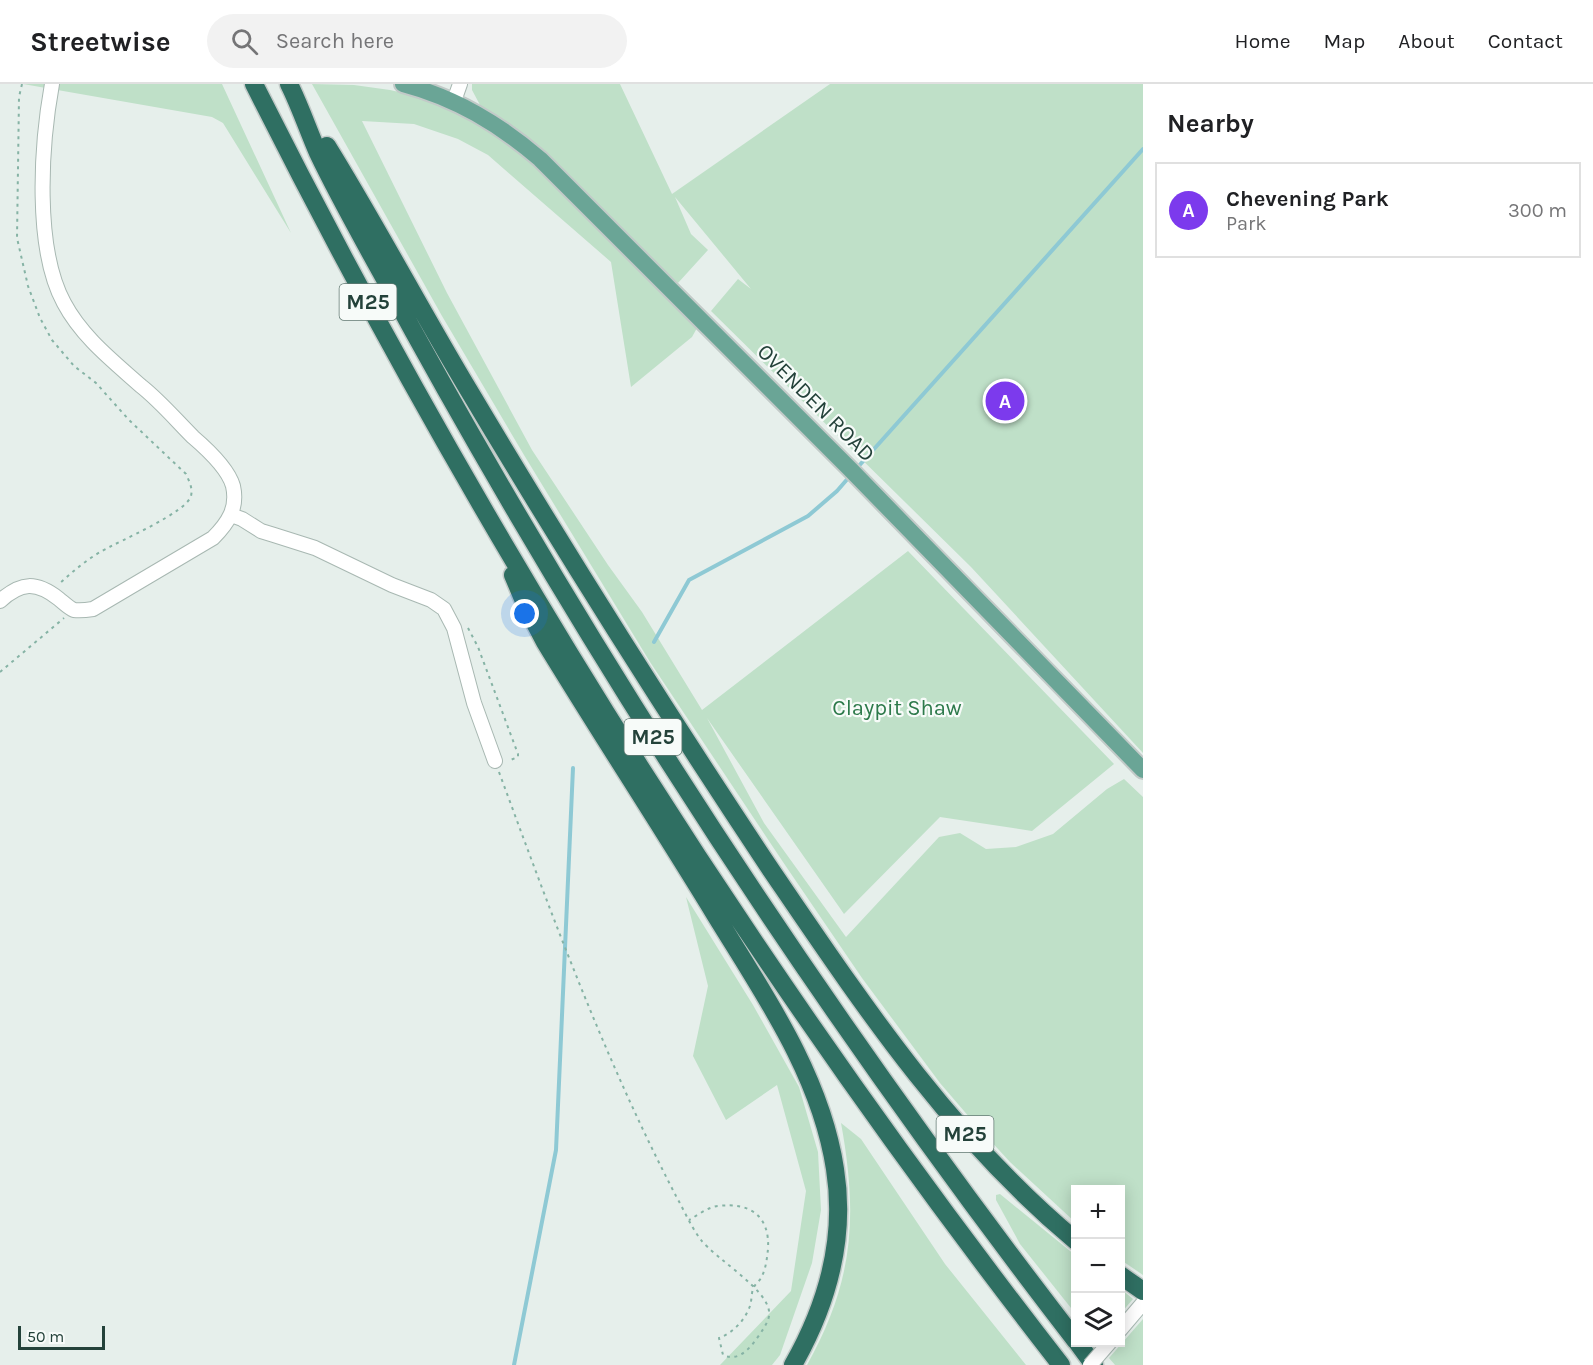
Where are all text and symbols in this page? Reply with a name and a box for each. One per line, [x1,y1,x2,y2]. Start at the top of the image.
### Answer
search box [207,14,627,68]
text: Streetwise [30,25,171,58]
icon: search [228,25,261,58]
text: Search here [276,28,394,54]
text: Home [1235,29,1291,53]
text: Map [1324,29,1365,53]
text: About [1398,29,1455,53]
text: Contact [1488,29,1563,53]
text: Nearby [1167,108,1254,139]
text: Chevening Park [1226,186,1389,212]
text: A [1182,199,1195,222]
text: 300 m [1508,199,1567,222]
text: Park [1226,212,1267,235]
road number: M25 [340,284,397,320]
street label: OVENDEN ROAD [752,339,880,467]
pin: A [986,378,1024,424]
your location [510,599,539,628]
park label: Claypit Shaw [832,695,962,721]
road number: M25 [624,719,682,755]
road number: M25 [936,1116,994,1152]
map controls [1071,1185,1125,1347]
button: + [1071,1185,1125,1239]
button: − [1071,1239,1125,1293]
button: layers [1071,1293,1125,1347]
scale bar [18,1323,105,1350]
text: 50 m [27,1327,64,1346]

